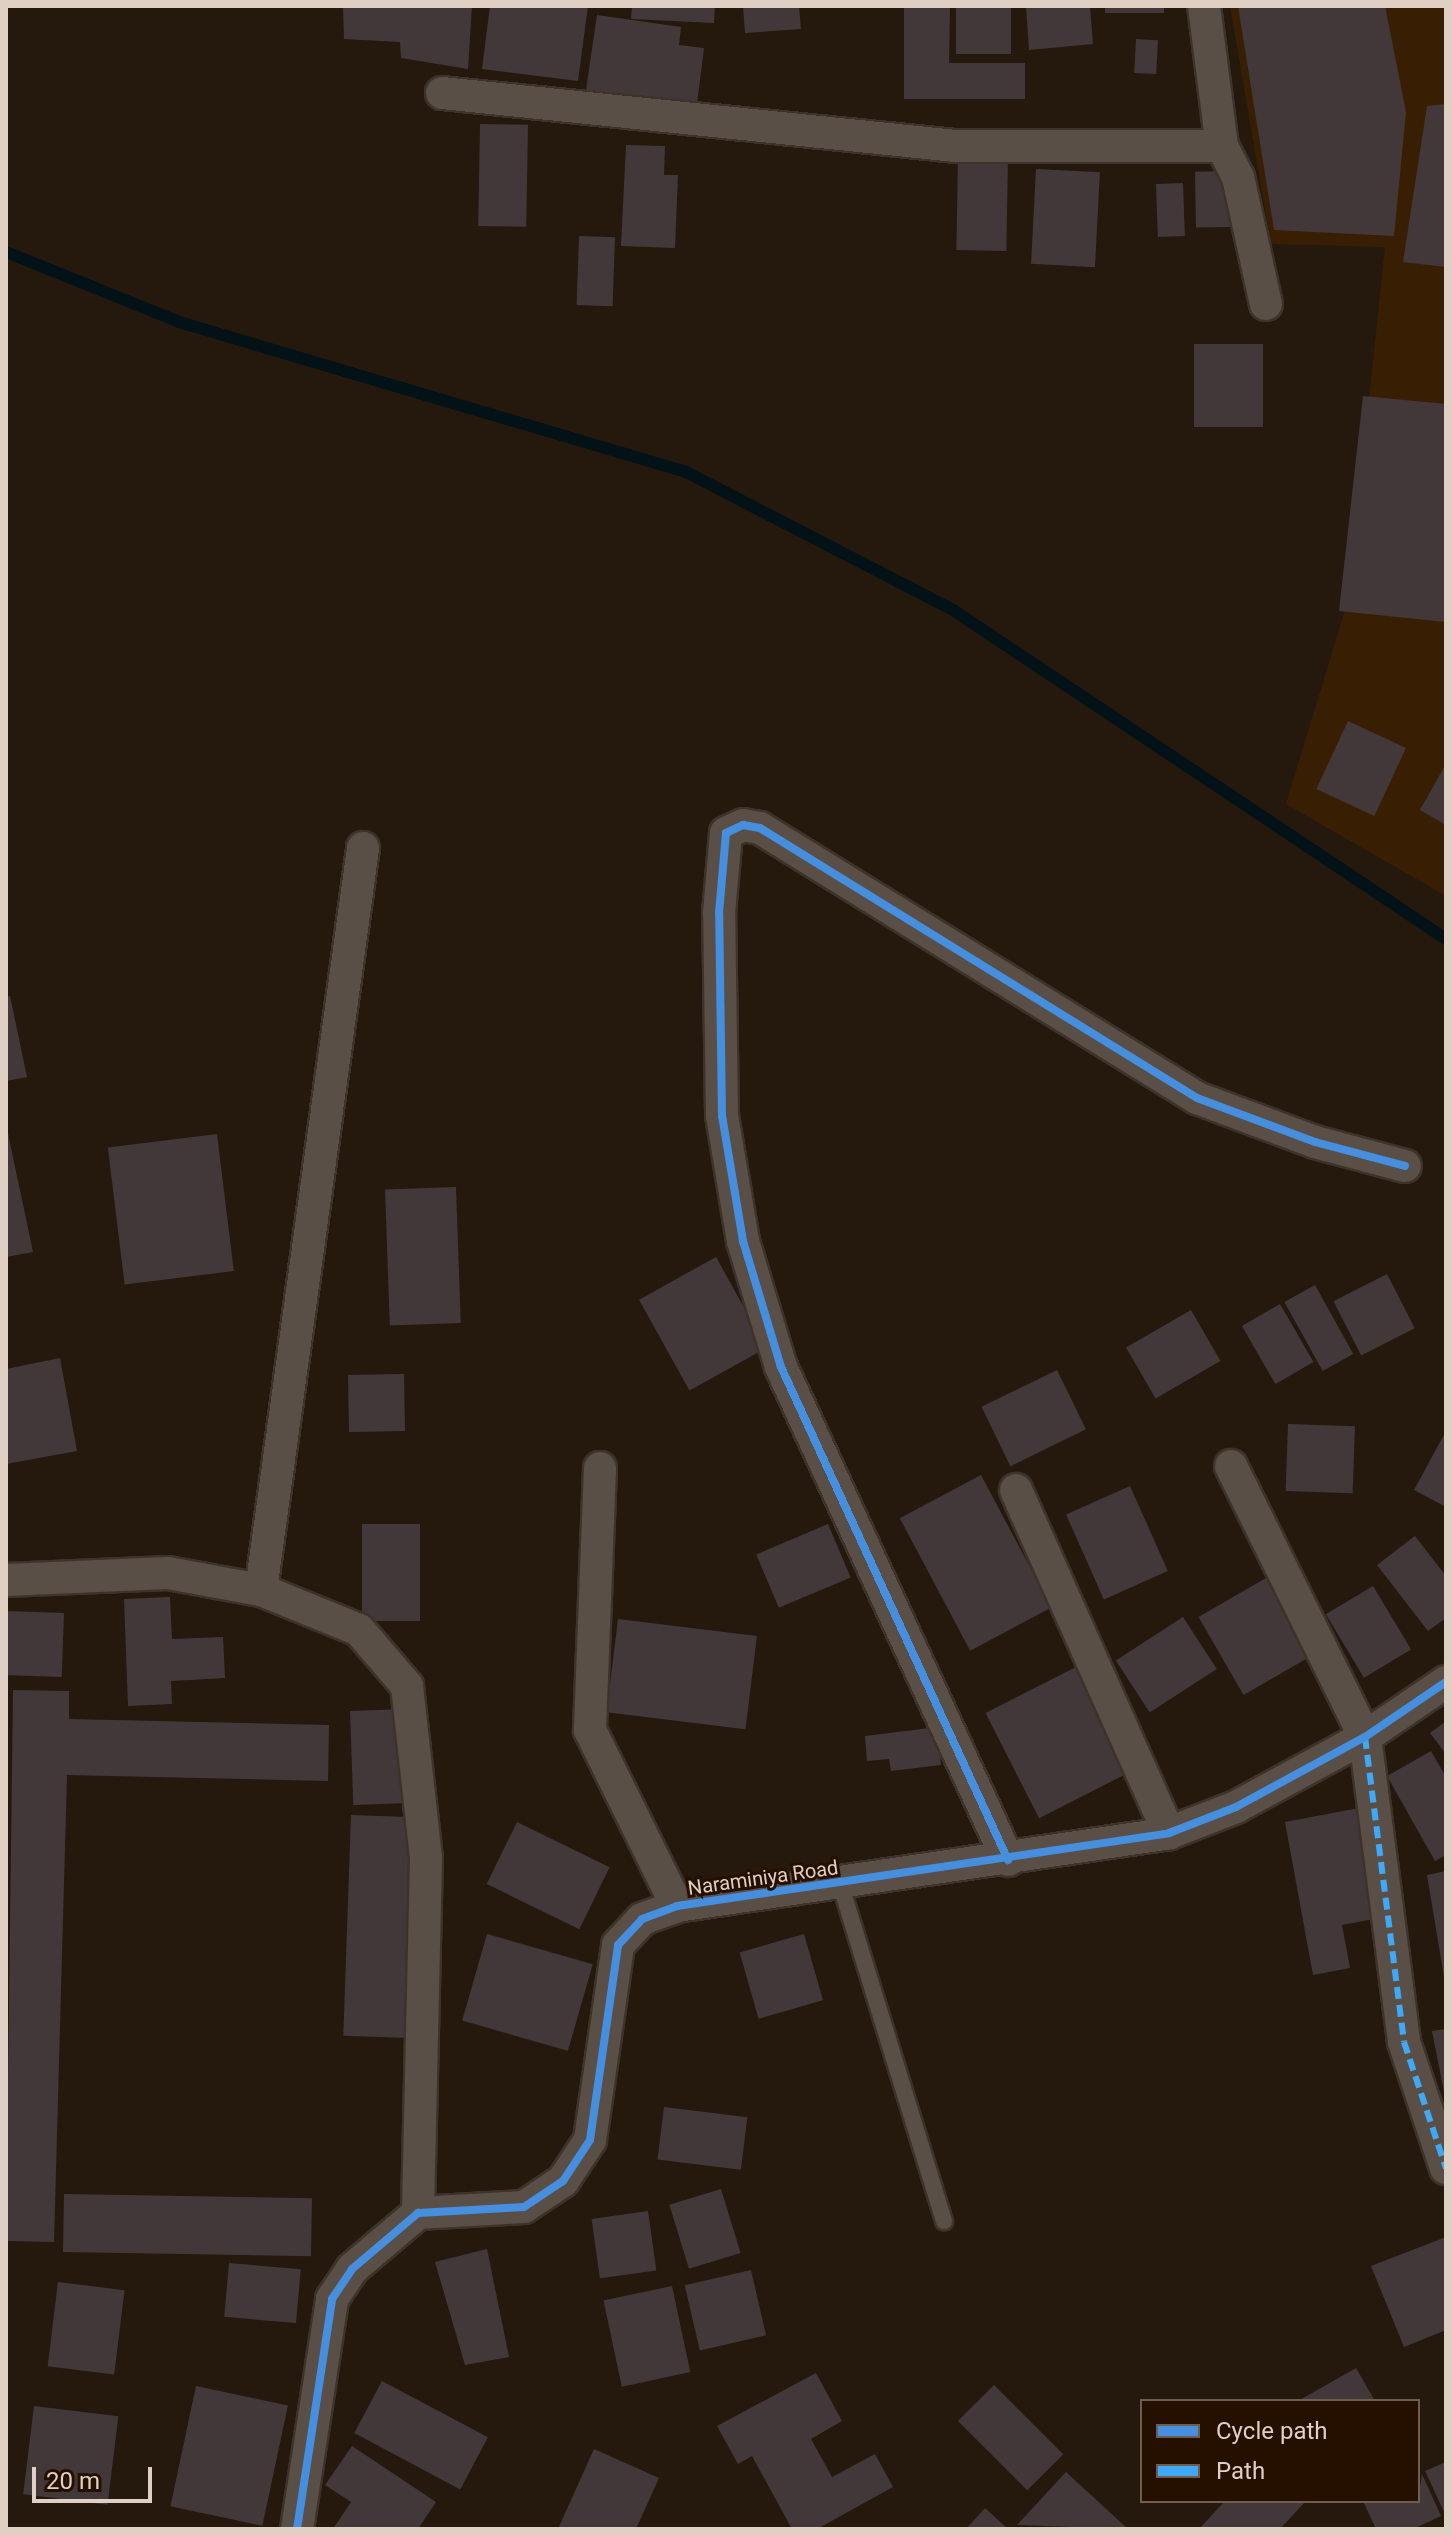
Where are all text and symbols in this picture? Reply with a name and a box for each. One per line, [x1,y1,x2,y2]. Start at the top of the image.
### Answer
street label: Naraminiya Road [686,1856,840,1900]
legend [1140,2399,1420,2503]
text: Cycle path [1216,2417,1328,2445]
scale bar [36,2451,156,2501]
text: Path [1216,2457,1265,2485]
text: 20 m [46,2467,100,2495]

